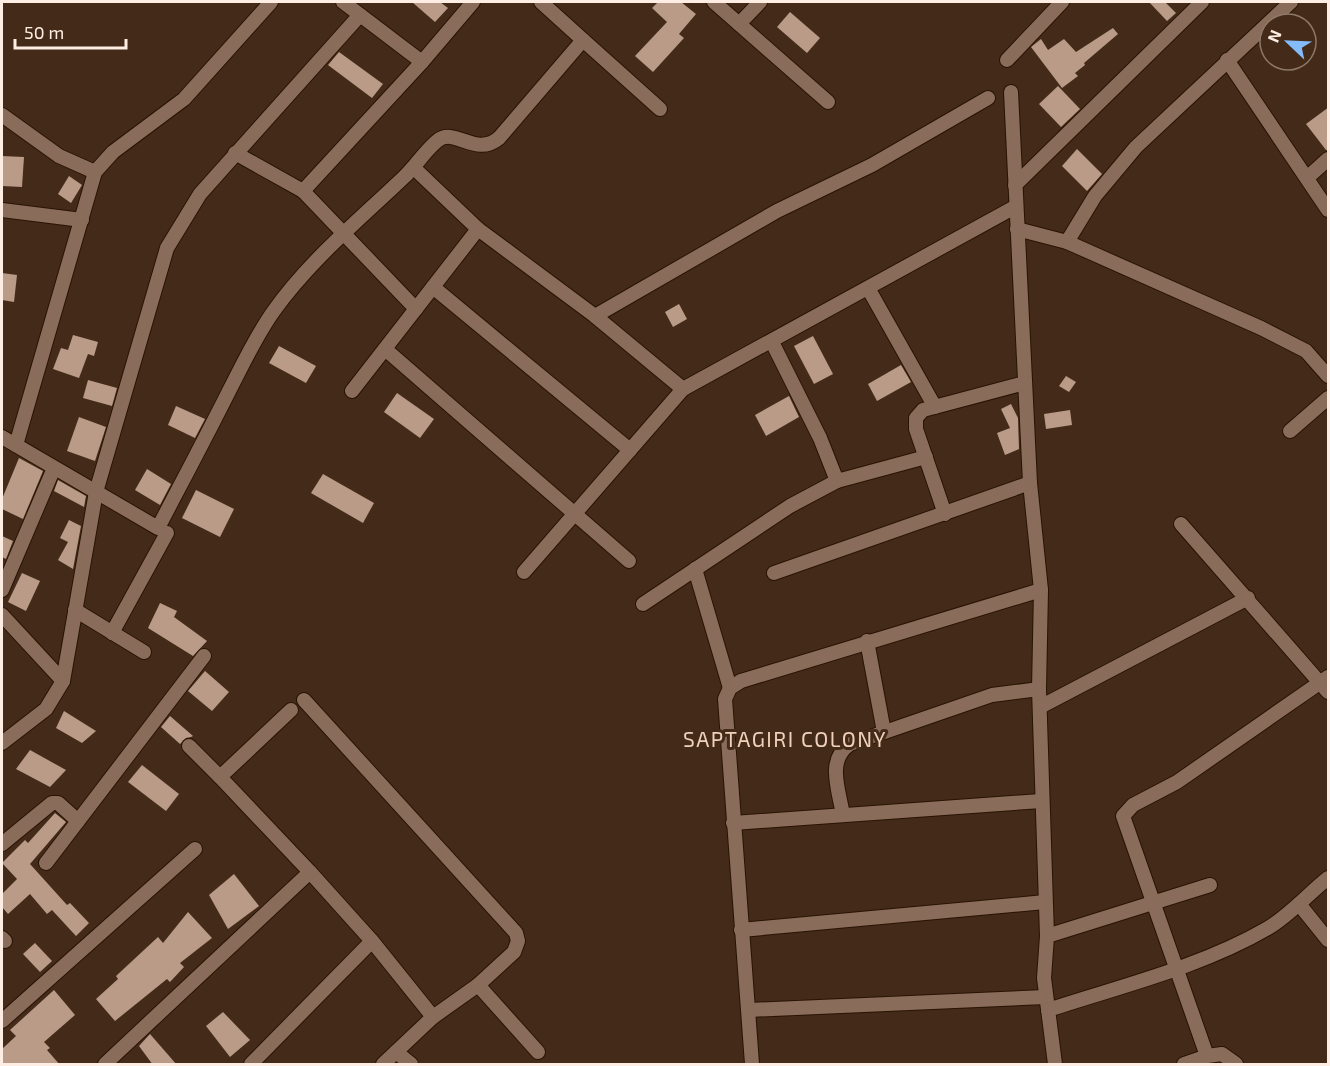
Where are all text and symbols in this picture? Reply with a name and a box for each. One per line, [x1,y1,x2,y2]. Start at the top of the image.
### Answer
scale bar [15,12,126,50]
north arrow [1258,12,1318,72]
text: 50 m [24,21,64,43]
text: N [1263,27,1285,45]
district label: SAPTAGIRI COLONY [683,726,887,751]

